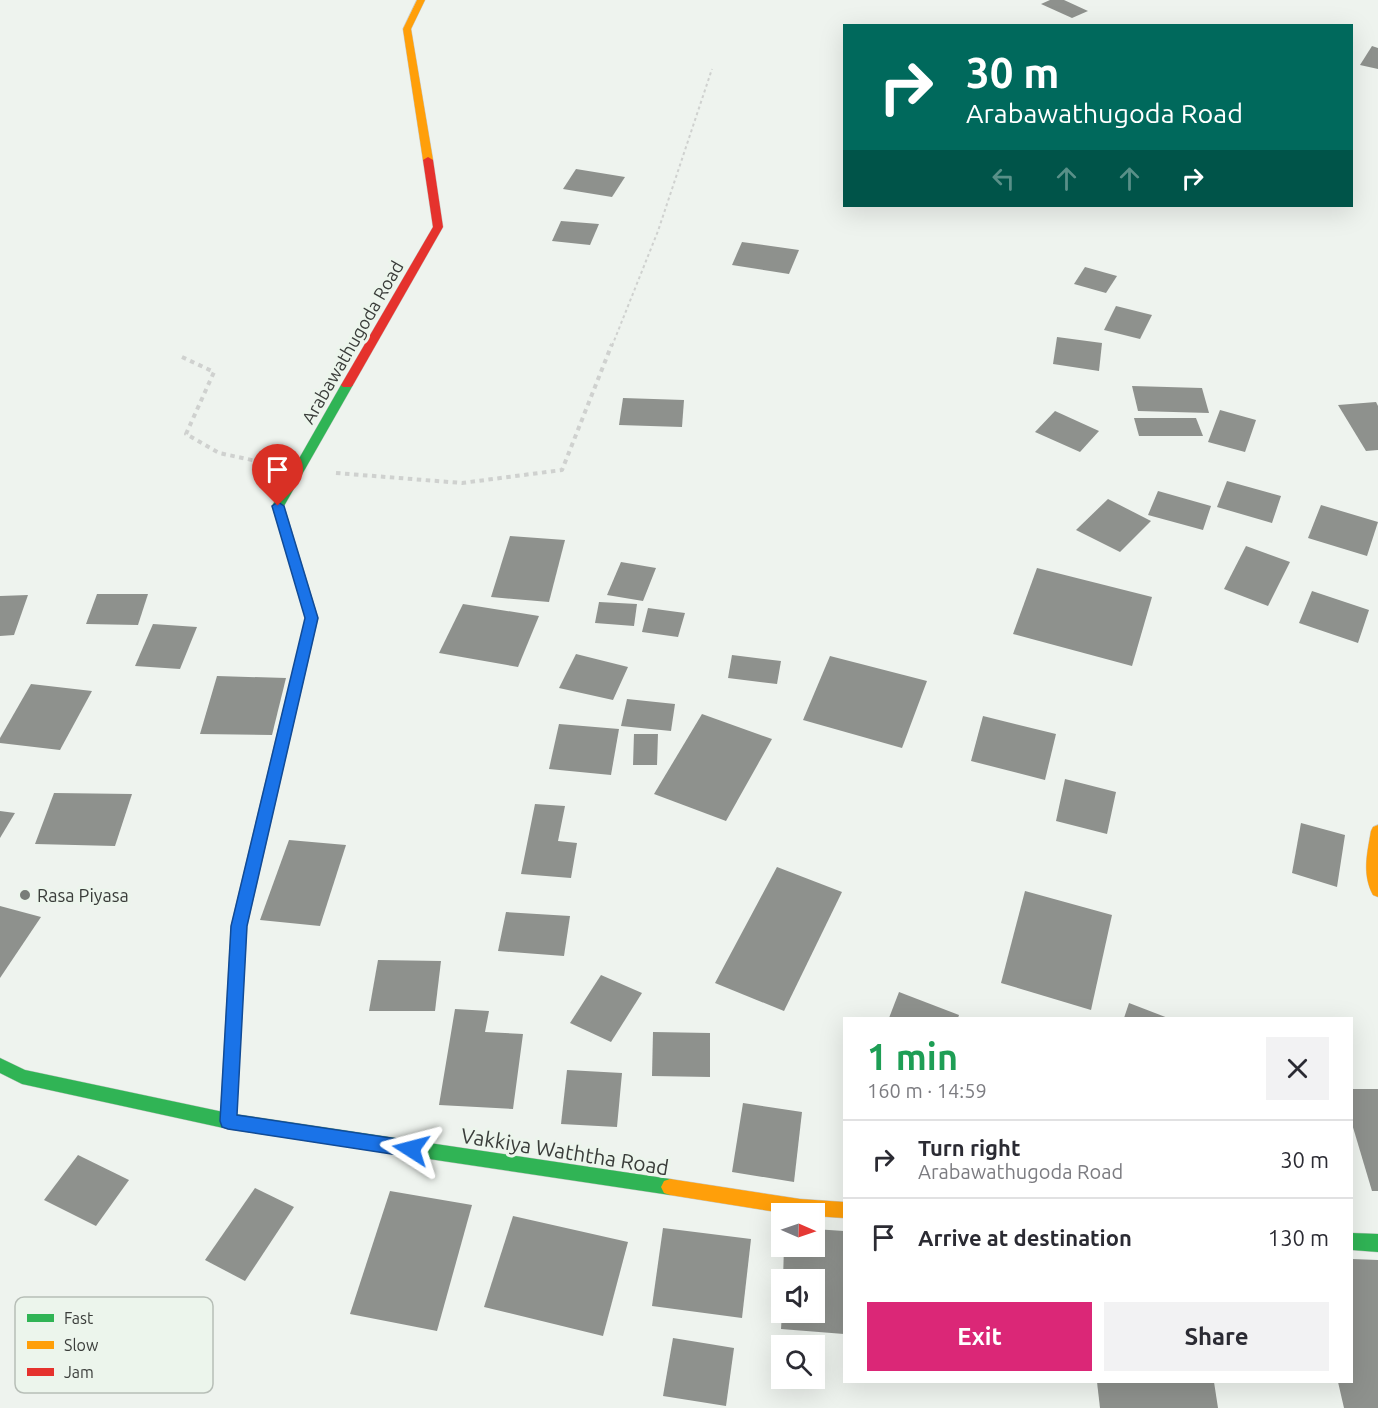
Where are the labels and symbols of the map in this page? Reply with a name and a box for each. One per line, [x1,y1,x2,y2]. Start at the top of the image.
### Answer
street label: Arabawathugoda Road [297,257,407,427]
pin [252,444,303,506]
place label: Rasa Piyasa [37,885,129,905]
marker: Rasa Piyasa [18,888,32,902]
position arrow [379,1117,443,1181]
street label: Vakkiya Waththa Road [459,1123,671,1179]
north arrow [771,1203,825,1257]
legend [15,1297,213,1393]
text: Fast [64,1309,94,1327]
text: Slow [64,1336,99,1354]
text: Jam [64,1363,94,1381]

